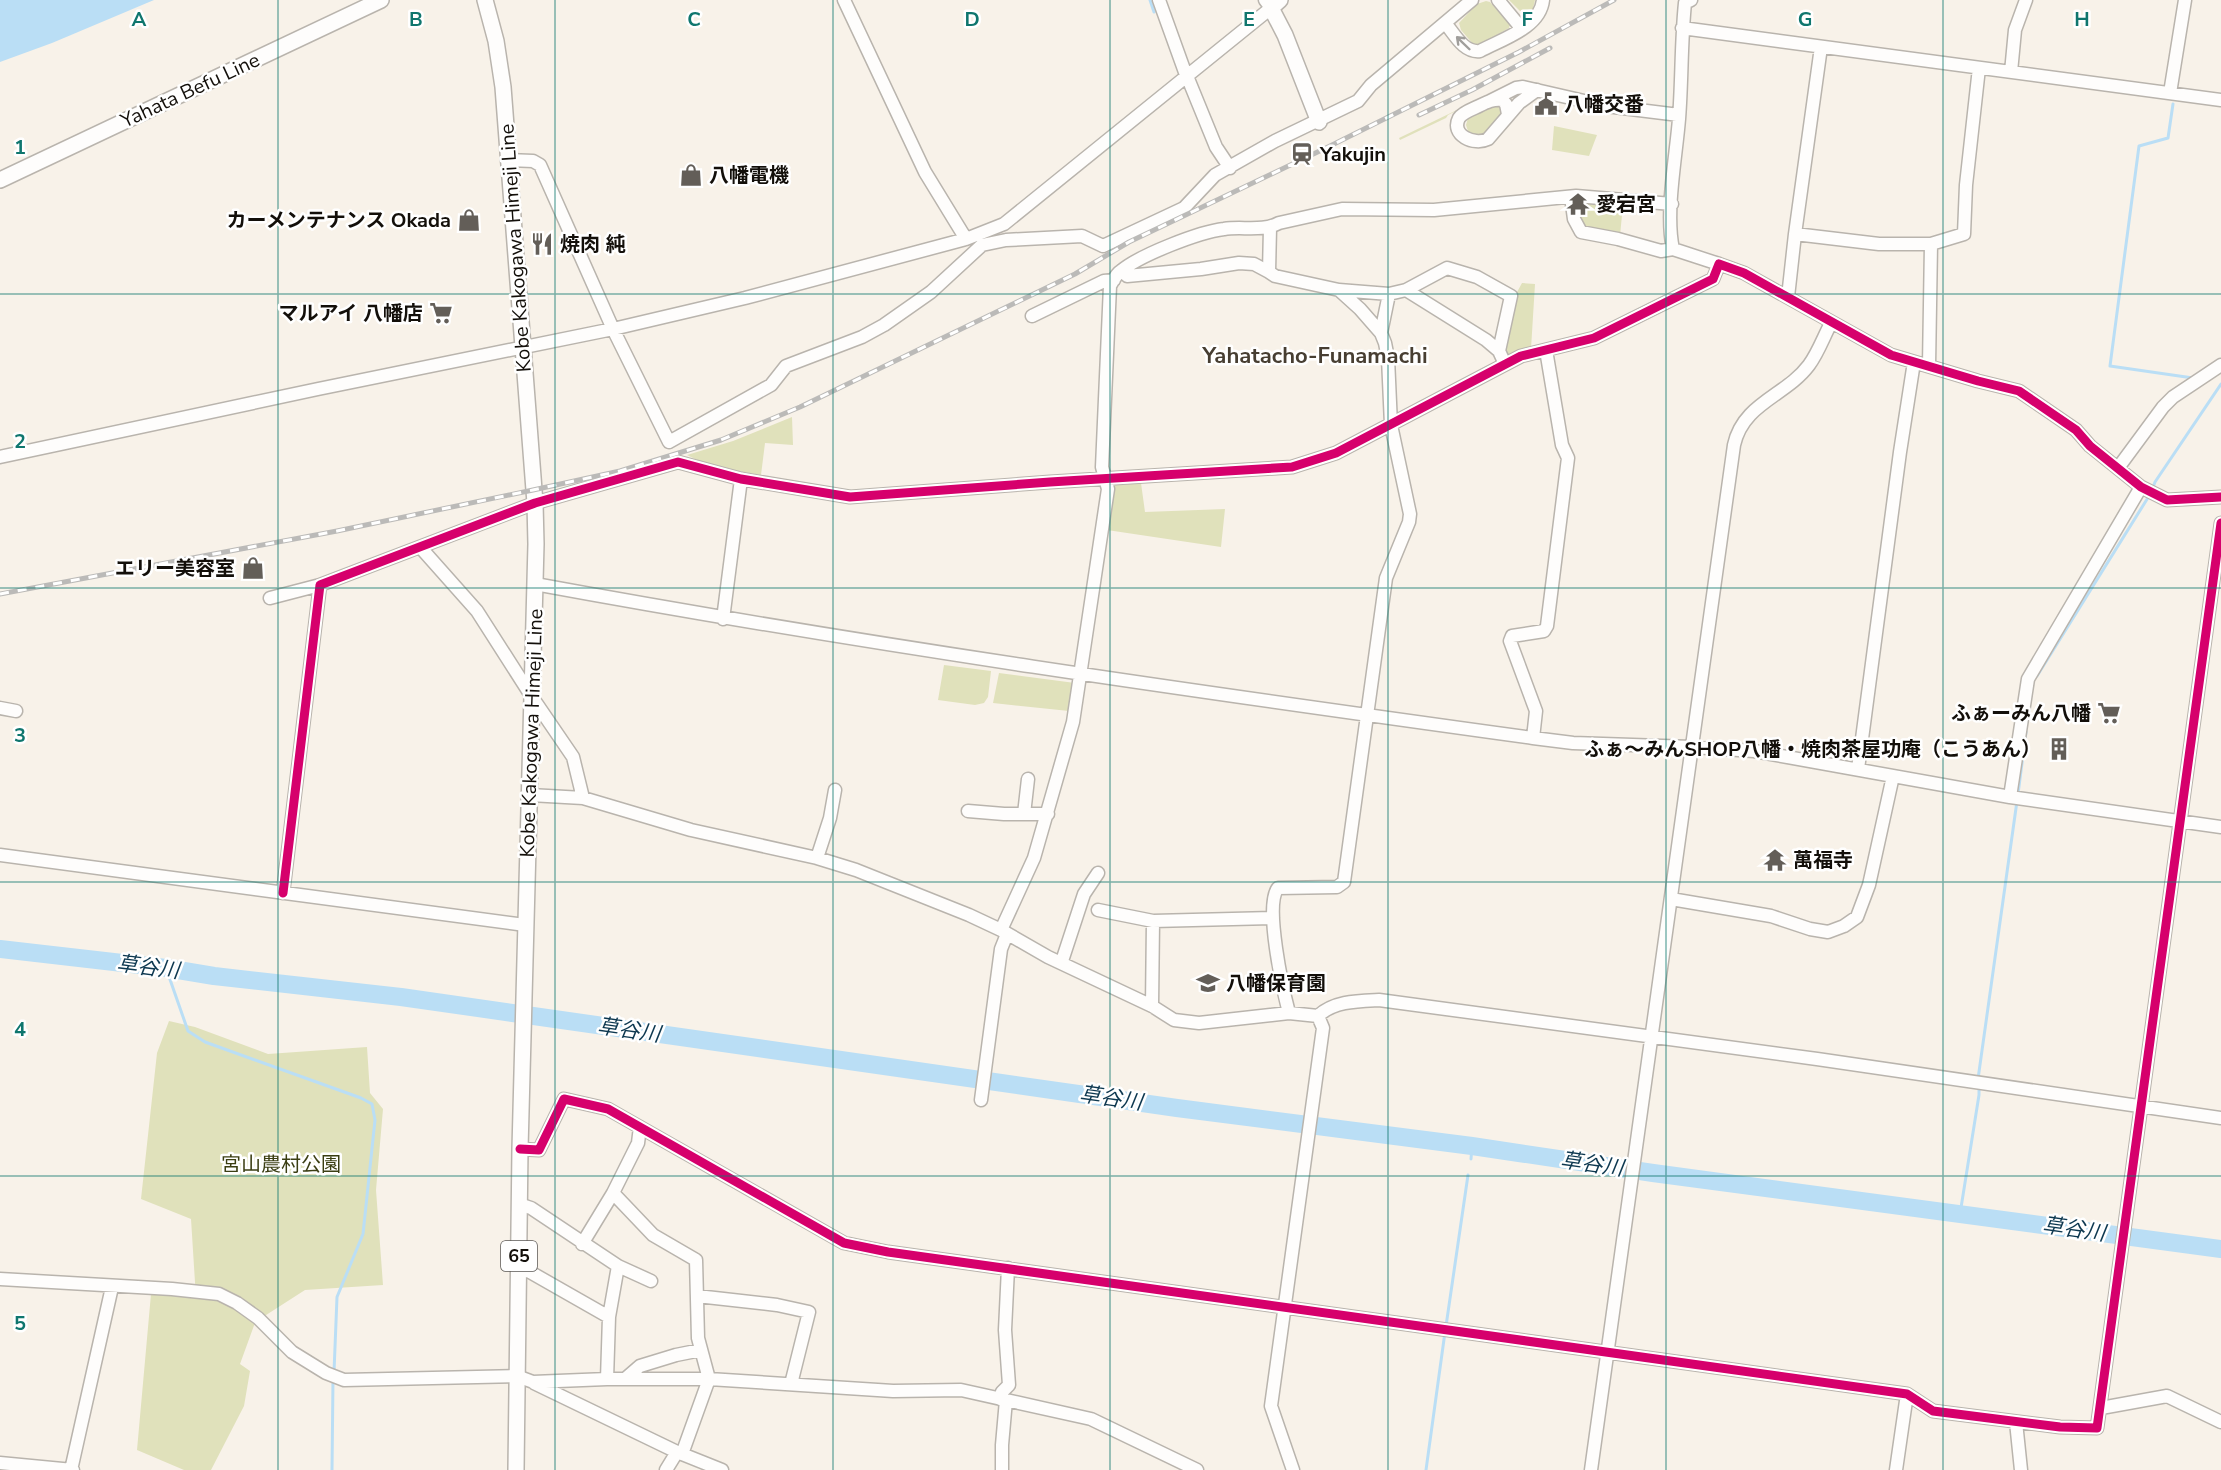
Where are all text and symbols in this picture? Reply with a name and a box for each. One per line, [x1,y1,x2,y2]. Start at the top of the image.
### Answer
text: A [132,6,147,33]
text: B [409,6,423,33]
text: C [687,6,701,33]
text: D [964,6,980,33]
text: E [1243,6,1255,33]
text: F [1521,6,1533,33]
text: G [1798,6,1812,33]
text: H [2074,6,2090,33]
one-way arrow [1456,36,1471,51]
street label: Yahata Befu Line [115,46,264,135]
public building icon: 八幡交番 [1533,91,1559,117]
place label: 八幡交番 [1564,91,1644,118]
street label: Kobe Kakogawa Himeji Line [493,123,538,373]
text: 1 [14,134,26,161]
station icon: Yakujin [1289,141,1315,167]
place label: Yakujin [1319,141,1386,168]
shop icon: 八幡電機 [678,162,704,188]
place label: 八幡電機 [709,162,789,189]
temple icon: 愛宕宮 [1565,191,1591,217]
place label: 愛宕宮 [1596,191,1656,218]
place label: カーメンテナンス Okada [227,207,451,234]
shop icon: カーメンテナンス Okada [456,207,482,233]
restaurant icon: 焼肉 純 [529,231,555,257]
place label: 焼肉 純 [560,231,625,258]
place label: マルアイ 八幡店 [279,300,423,327]
supermarket icon: マルアイ 八幡店 [428,300,454,326]
district label: Yahatacho-Funamachi [1201,341,1428,371]
text: 2 [14,428,26,455]
place label: エリー美容室 [115,555,235,582]
shop icon: エリー美容室 [240,555,266,581]
street label: Kobe Kakogawa Himeji Line [514,608,549,858]
place label: ふぁーみん八幡 [1951,700,2091,727]
supermarket icon: ふぁーみん八幡 [2096,700,2122,726]
text: 3 [14,722,26,749]
place label: ふぁ～みんSHOP八幡・焼肉茶屋功庵（こうあん） [1584,736,2041,763]
building icon: ふぁ～みんSHOP八幡・焼肉茶屋功庵（こうあん） [2046,736,2072,762]
temple icon: 萬福寺 [1762,847,1788,873]
place label: 萬福寺 [1793,847,1853,874]
water label: 草谷川 [115,949,183,985]
school or university icon: 八幡保育園 [1195,970,1221,996]
place label: 八幡保育園 [1226,970,1326,997]
water label: 草谷川 [596,1012,664,1049]
text: 4 [14,1016,26,1043]
water label: 草谷川 [1078,1080,1146,1117]
water label: 草谷川 [1559,1146,1627,1183]
park label: 宮山農村公園 [221,1151,341,1178]
water label: 草谷川 [2041,1211,2109,1248]
road number: 65 [501,1241,537,1271]
text: 5 [14,1310,26,1337]

